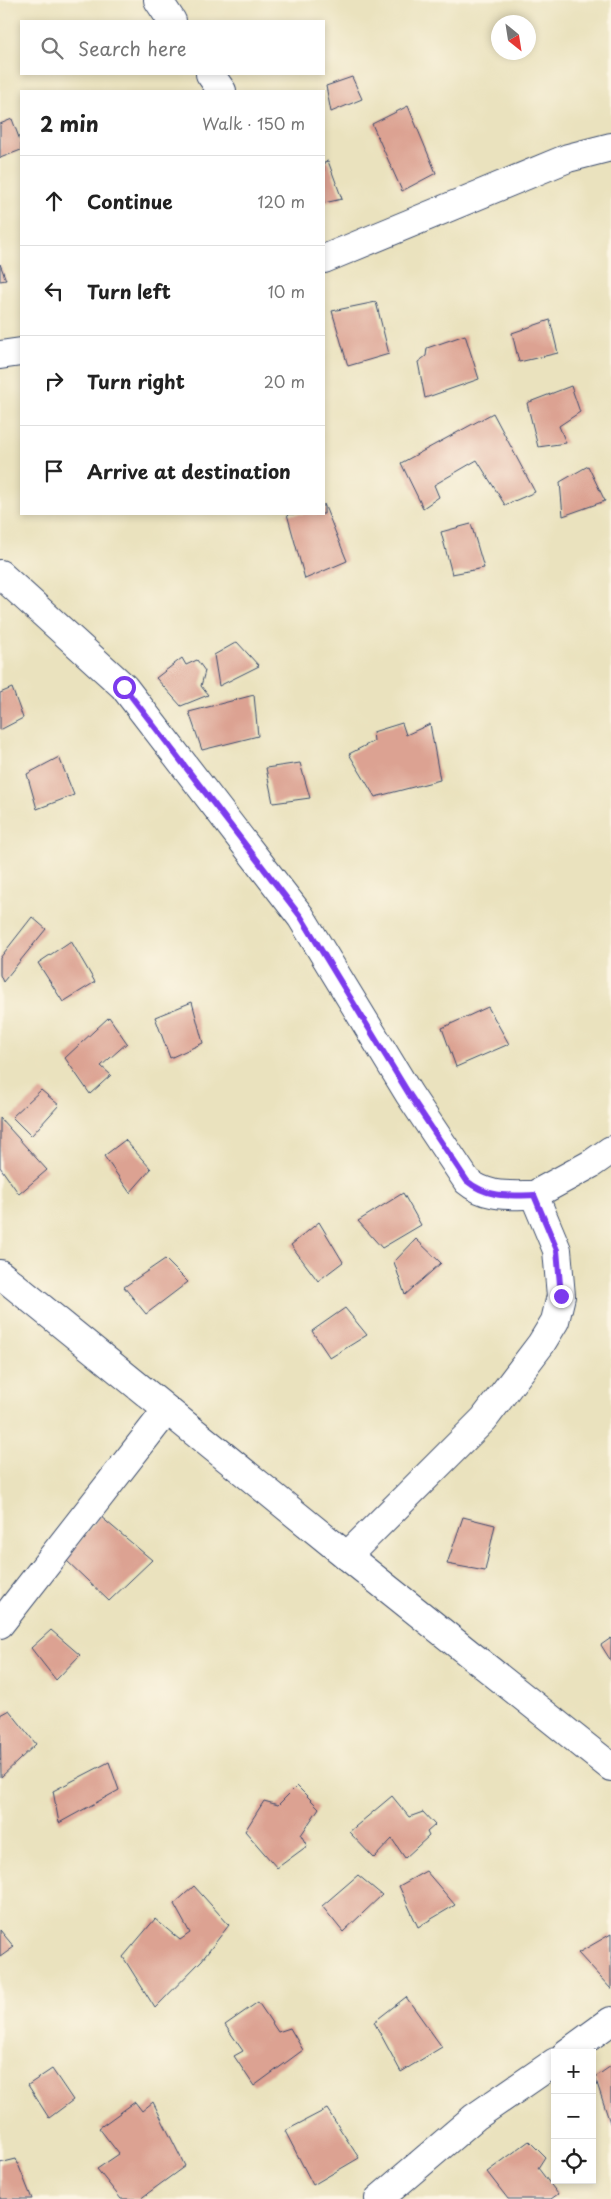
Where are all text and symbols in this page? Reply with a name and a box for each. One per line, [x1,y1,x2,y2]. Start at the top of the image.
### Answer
north arrow [491,15,536,60]
search box [20,20,325,75]
icon: search [38,34,66,62]
text: Search here [78,34,187,62]
text: 2 min [40,107,99,139]
text: Walk · 150 m [202,111,305,135]
icon: ahead [40,187,68,215]
text: Continue [87,187,173,215]
text: 120 m [258,189,305,213]
icon: left [40,277,68,305]
text: Turn left [87,277,171,305]
text: 10 m [268,279,305,303]
icon: right [40,367,68,395]
text: Turn right [87,367,185,395]
text: 20 m [264,369,305,393]
icon: arrive [40,457,68,485]
text: Arrive at destination [87,457,291,485]
route start [113,676,136,699]
route end [550,1285,573,1308]
map controls [551,2049,596,2184]
button: + [551,2049,596,2094]
button: − [551,2094,596,2139]
button: locate [551,2139,596,2184]

